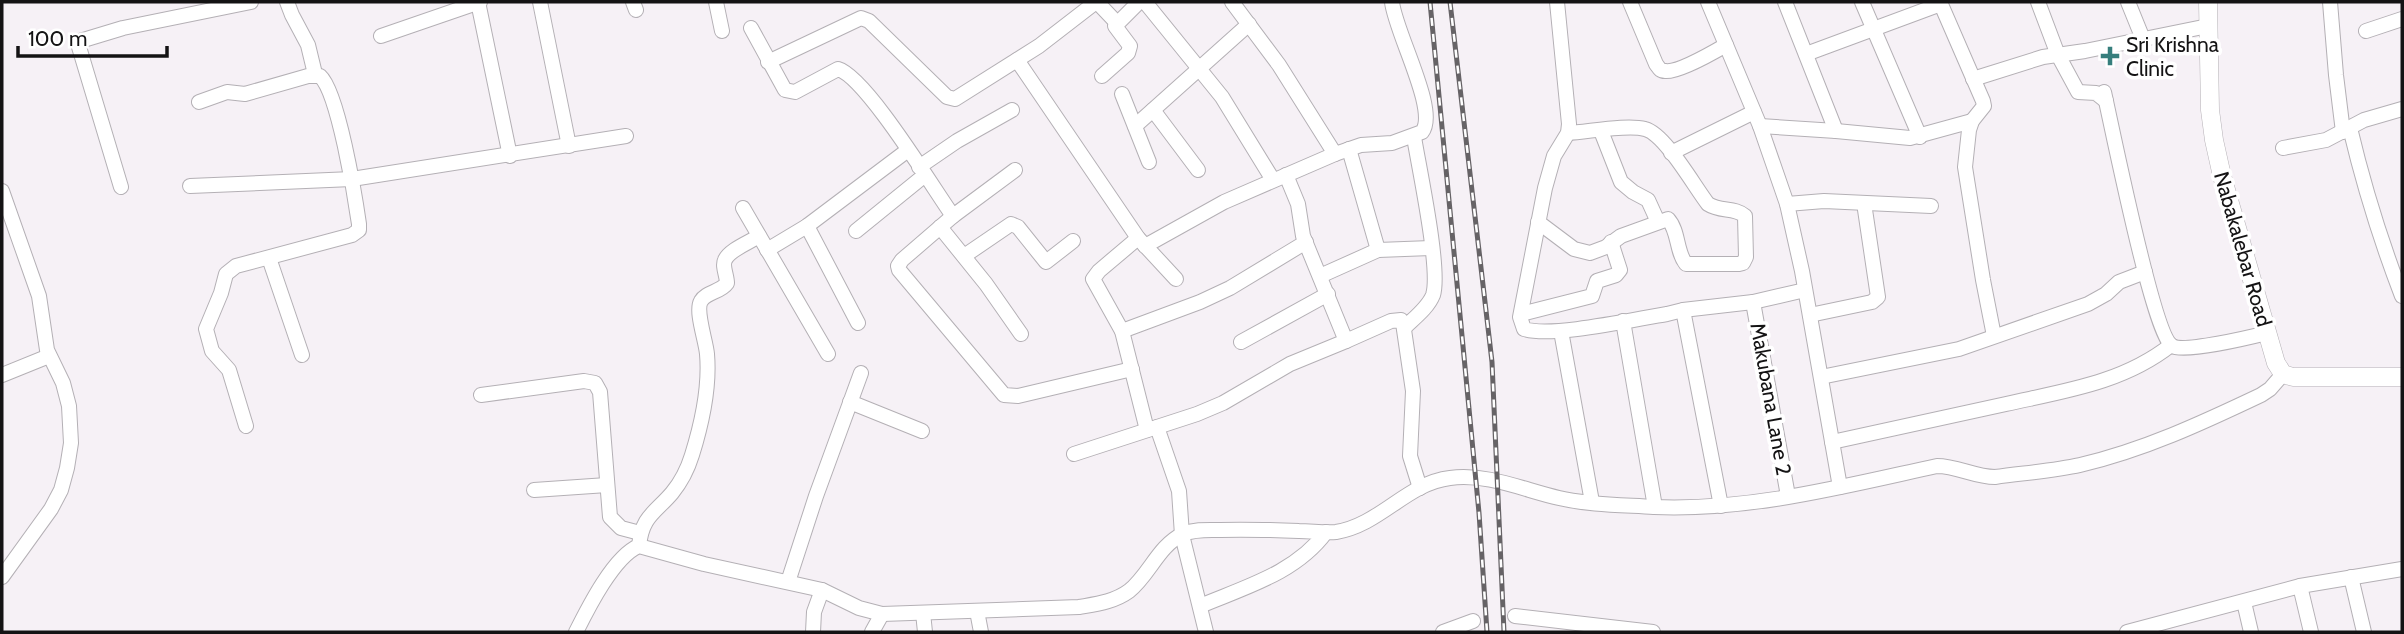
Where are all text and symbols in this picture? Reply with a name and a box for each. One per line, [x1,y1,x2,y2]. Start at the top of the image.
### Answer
scale bar [18,14,166,58]
text: 100 m [28,26,87,51]
place label: Sri Krishna Clinic [2126,32,2219,81]
marker: Sri Krishna Clinic [2100,46,2120,66]
street label: Nabakalebar Road [2209,169,2277,329]
street label: Makubana Lane 2 [1745,321,1797,477]

